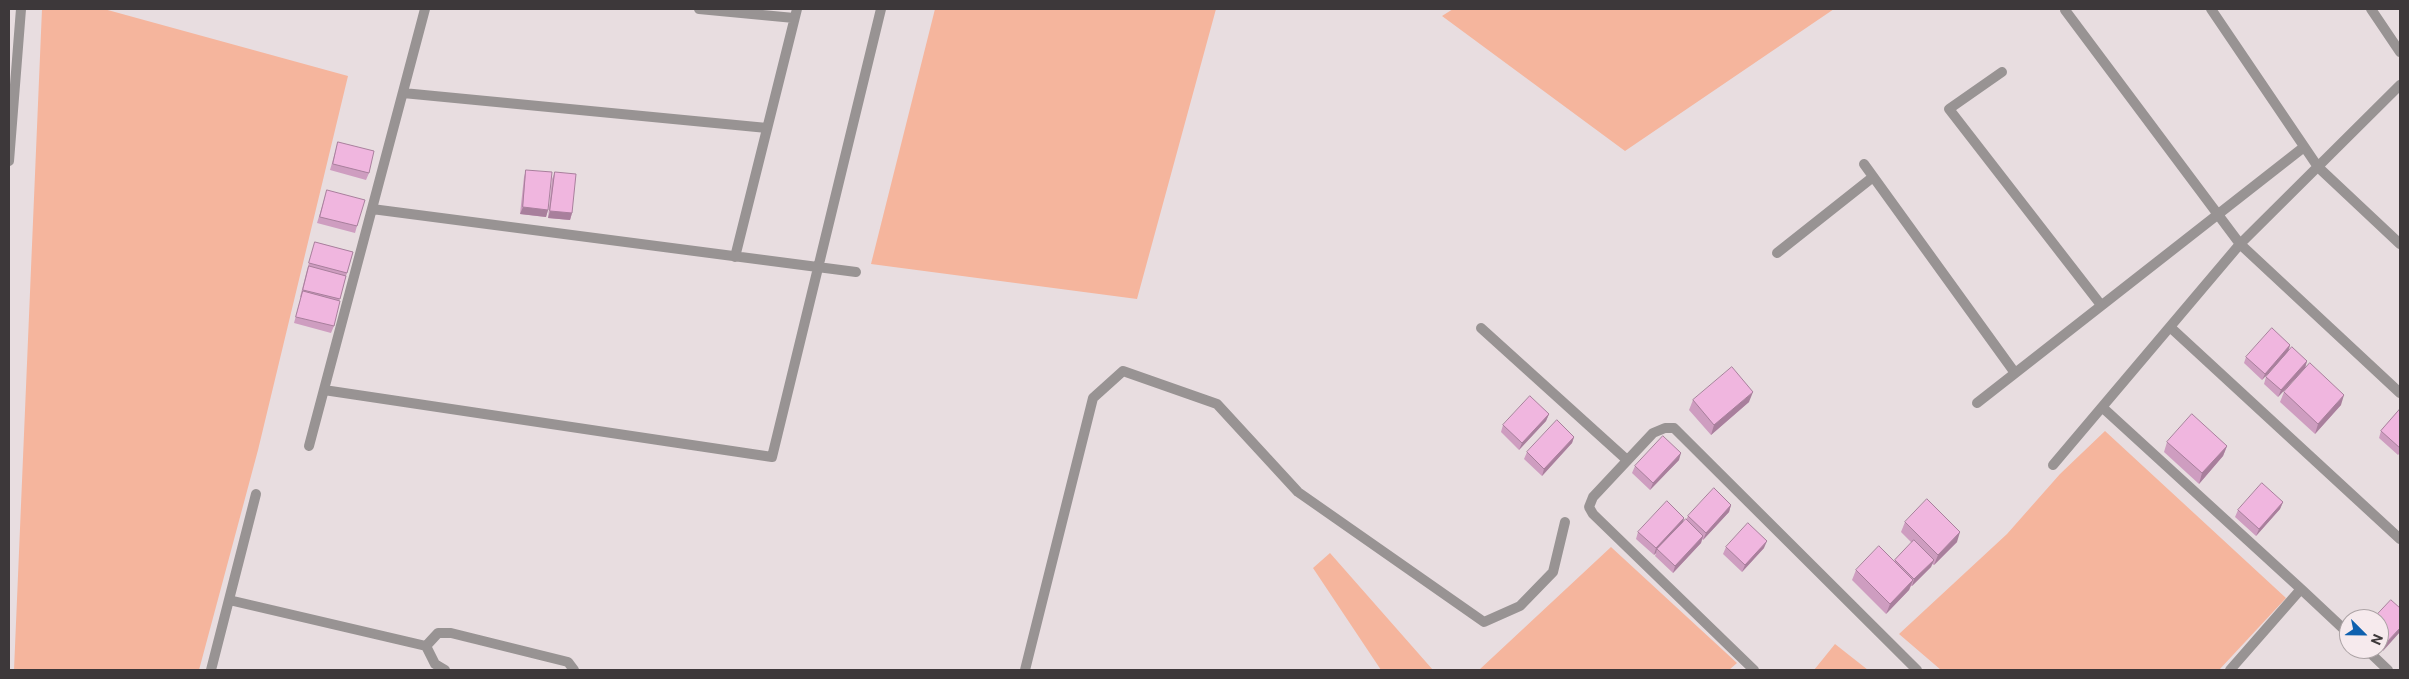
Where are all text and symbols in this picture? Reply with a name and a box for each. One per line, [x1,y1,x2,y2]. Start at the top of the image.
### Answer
north arrow [2339,609,2389,659]
text: N [2368,632,2386,647]

